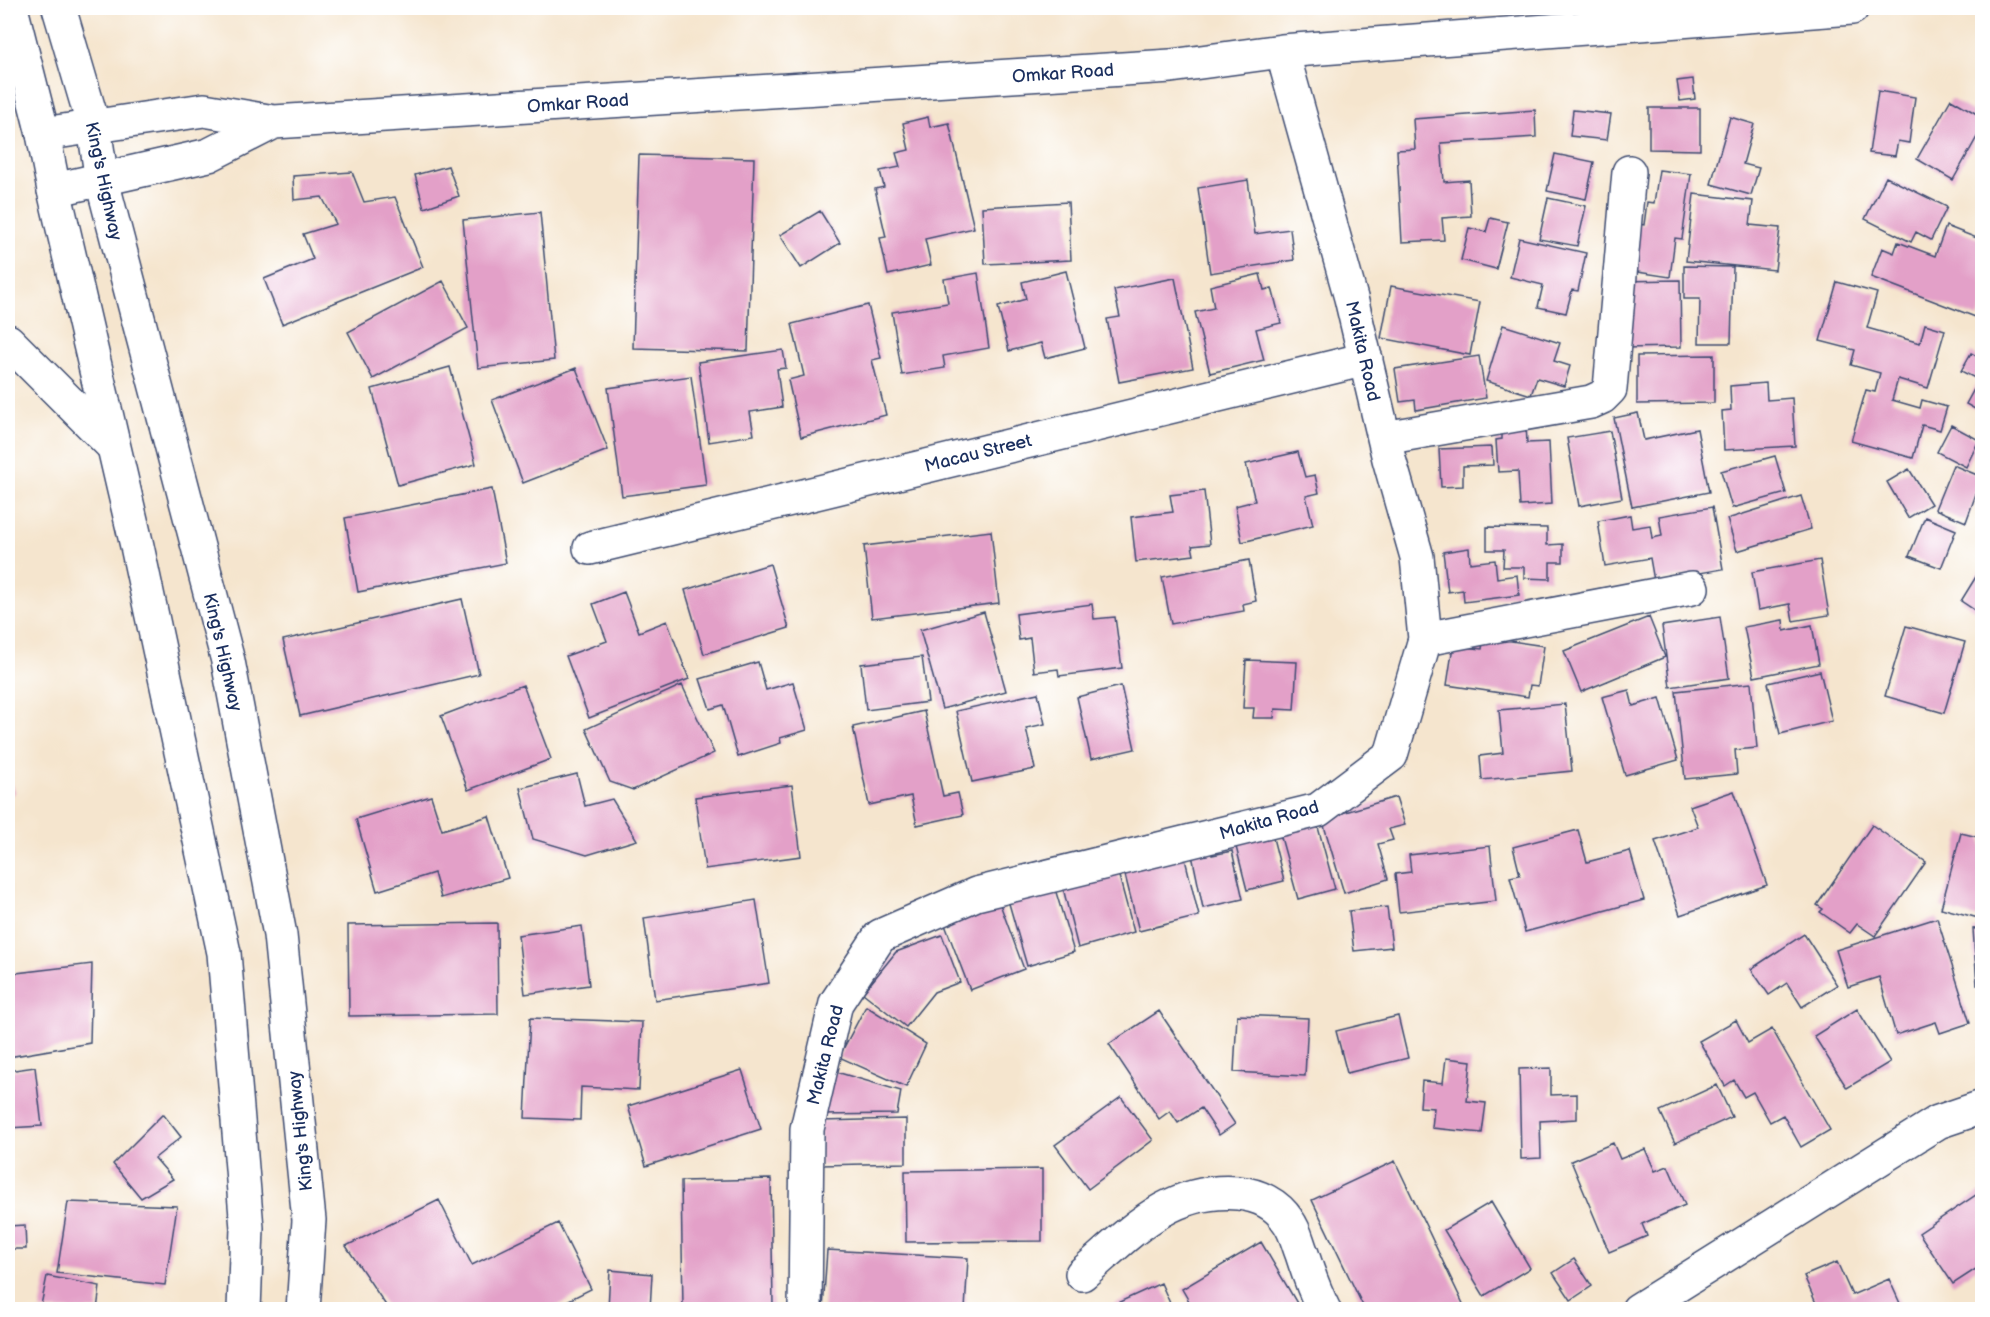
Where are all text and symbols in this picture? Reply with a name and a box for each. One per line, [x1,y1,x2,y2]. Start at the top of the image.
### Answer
street label: Omkar Road [1011,59,1115,88]
street label: Omkar Road [526,89,630,118]
street label: King's Highway [81,120,127,243]
street label: Makita Road [1341,299,1384,403]
street label: Macau Street [922,430,1034,477]
street label: King's Highway [199,591,247,714]
street label: Makita Road [1217,796,1321,845]
street label: Makita Road [803,1003,848,1107]
street label: King's Highway [284,1069,317,1192]

